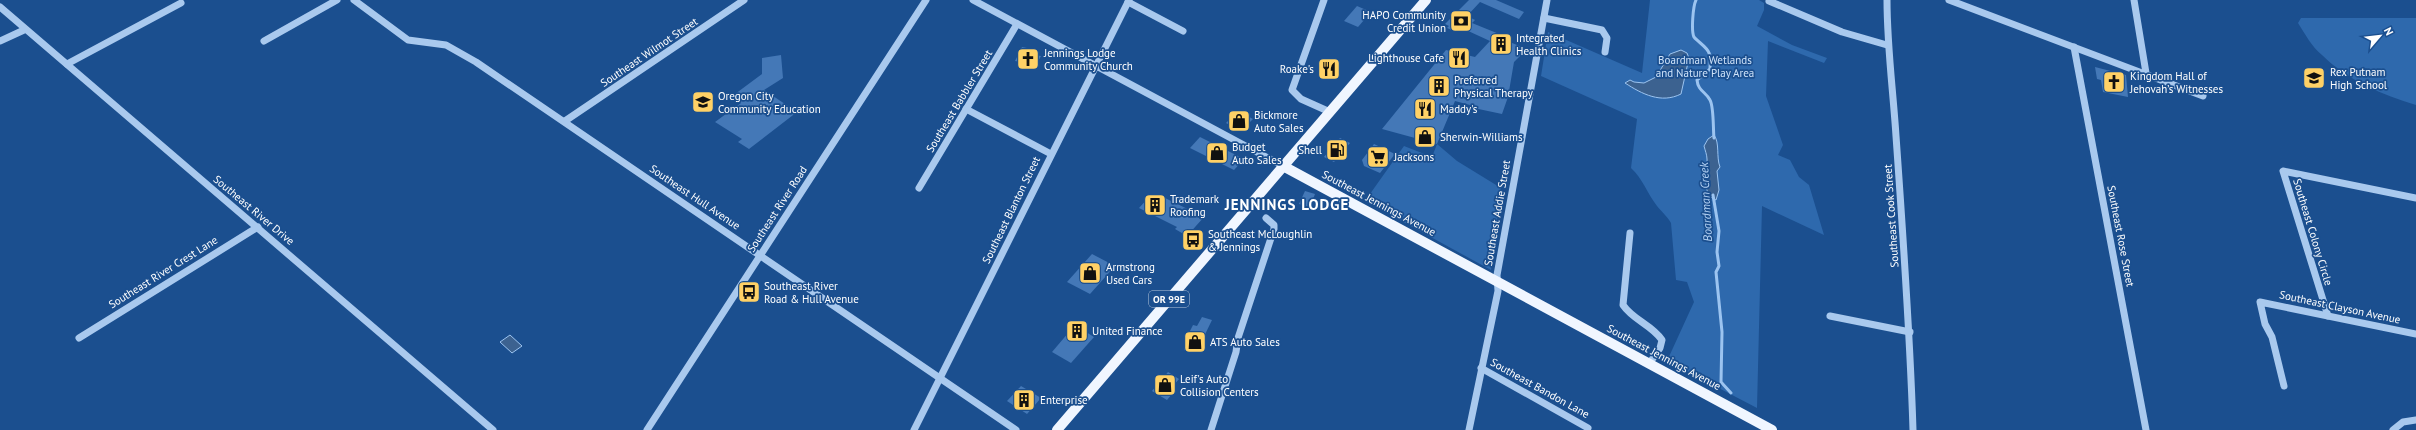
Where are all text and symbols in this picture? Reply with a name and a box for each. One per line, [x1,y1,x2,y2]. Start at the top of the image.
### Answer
place label: HAPO Community Credit Union [1362,8,1447,35]
bank icon: HAPO Community Credit Union [1448,8,1474,34]
street label: Southeast Wilmot Street [598,14,701,90]
north arrow [2360,16,2400,56]
text: N [2381,25,2397,38]
building icon: Integrated Health Clinics [1488,31,1514,57]
place label: Integrated Health Clinics [1516,31,1582,58]
restaurant icon: Lighthouse Cafe [1446,45,1472,71]
church icon: Jennings Lodge Community Church [1015,46,1041,72]
place label: Jennings Lodge Community Church [1043,46,1133,73]
street label: Southeast Babbler Street [923,47,995,155]
place label: Lighthouse Cafe [1368,51,1444,65]
park label: Boardman Wetlands and Nature Play Area [1656,53,1754,80]
restaurant icon: Roake's [1316,56,1342,82]
place label: Roake's [1280,62,1314,76]
school or university icon: Rex Putnam High School [2301,65,2327,91]
place label: Rex Putnam High School [2330,65,2388,92]
church icon: Kingdom Hall of Jehovah’s Witnesses [2101,69,2127,95]
place label: Kingdom Hall of Jehovah’s Witnesses [2129,69,2223,96]
building icon: Preferred Physical Therapy [1426,73,1452,99]
place label: Preferred Physical Therapy [1454,73,1534,100]
school or university icon: Oregon City Community Education [690,89,716,115]
place label: Oregon City Community Education [718,89,821,116]
restaurant icon: Maddy's [1412,96,1438,122]
place label: Maddy's [1440,102,1478,116]
shop icon: Bickmore Auto Sales [1226,108,1252,134]
place label: Bickmore Auto Sales [1254,108,1304,135]
shop icon: Sherwin-Williams [1412,124,1438,150]
place label: Sherwin-Williams [1440,130,1523,144]
fuel station icon: Shell [1324,137,1350,163]
shop icon: Budget Auto Sales [1204,140,1230,166]
place label: Budget Auto Sales [1232,140,1282,167]
place label: Shell [1298,143,1323,157]
supermarket icon: Jacksons [1365,144,1391,170]
place label: Jacksons [1393,150,1434,164]
street label: Southeast Blanton Street [979,154,1043,266]
street label: Southeast Addie Street [1481,159,1513,267]
street label: Southeast Hull Avenue [647,161,743,233]
water label: Boardman Creek [1696,161,1715,242]
street label: Southeast River Road [744,163,810,255]
street label: Southeast Cook Street [1880,164,1902,268]
street label: Southeast Jennings Avenue [1320,167,1439,239]
street label: Southeast River Drive [211,172,298,248]
street label: Southeast Colony Circle [2290,177,2336,288]
street label: Southeast Rose Street [2104,184,2138,288]
building icon: Trademark Roofing [1142,192,1168,218]
place label: Trademark Roofing [1170,192,1220,219]
district label: JENNINGS LODGE [1224,195,1349,214]
bus stop icon: Southeast McLoughlin & Jennings [1180,227,1206,253]
place label: Southeast McLoughlin & Jennings [1208,227,1312,254]
street label: Southeast River Crest Lane [106,232,220,311]
shop icon: Armstrong Used Cars [1077,260,1103,286]
place label: Armstrong Used Cars [1106,260,1155,287]
bus stop icon: Southeast River Road & Hull Avenue [736,279,762,305]
place label: Southeast River Road & Hull Avenue [764,279,859,306]
street label: Southeast Clayson Avenue [2278,287,2402,327]
road number: OR 99E [1149,291,1189,307]
building icon: United Finance [1064,318,1090,344]
street label: Southeast Jennings Avenue [1605,321,1724,393]
place label: United Finance [1092,324,1163,338]
shop icon: ATS Auto Sales [1182,329,1208,355]
place label: ATS Auto Sales [1210,335,1280,349]
street label: Southeast Bandon Lane [1488,355,1592,421]
shop icon: Leif's Auto Collision Centers [1152,372,1178,398]
place label: Leif's Auto Collision Centers [1180,372,1259,399]
building icon: Enterprise [1011,387,1037,413]
place label: Enterprise [1040,393,1088,407]

